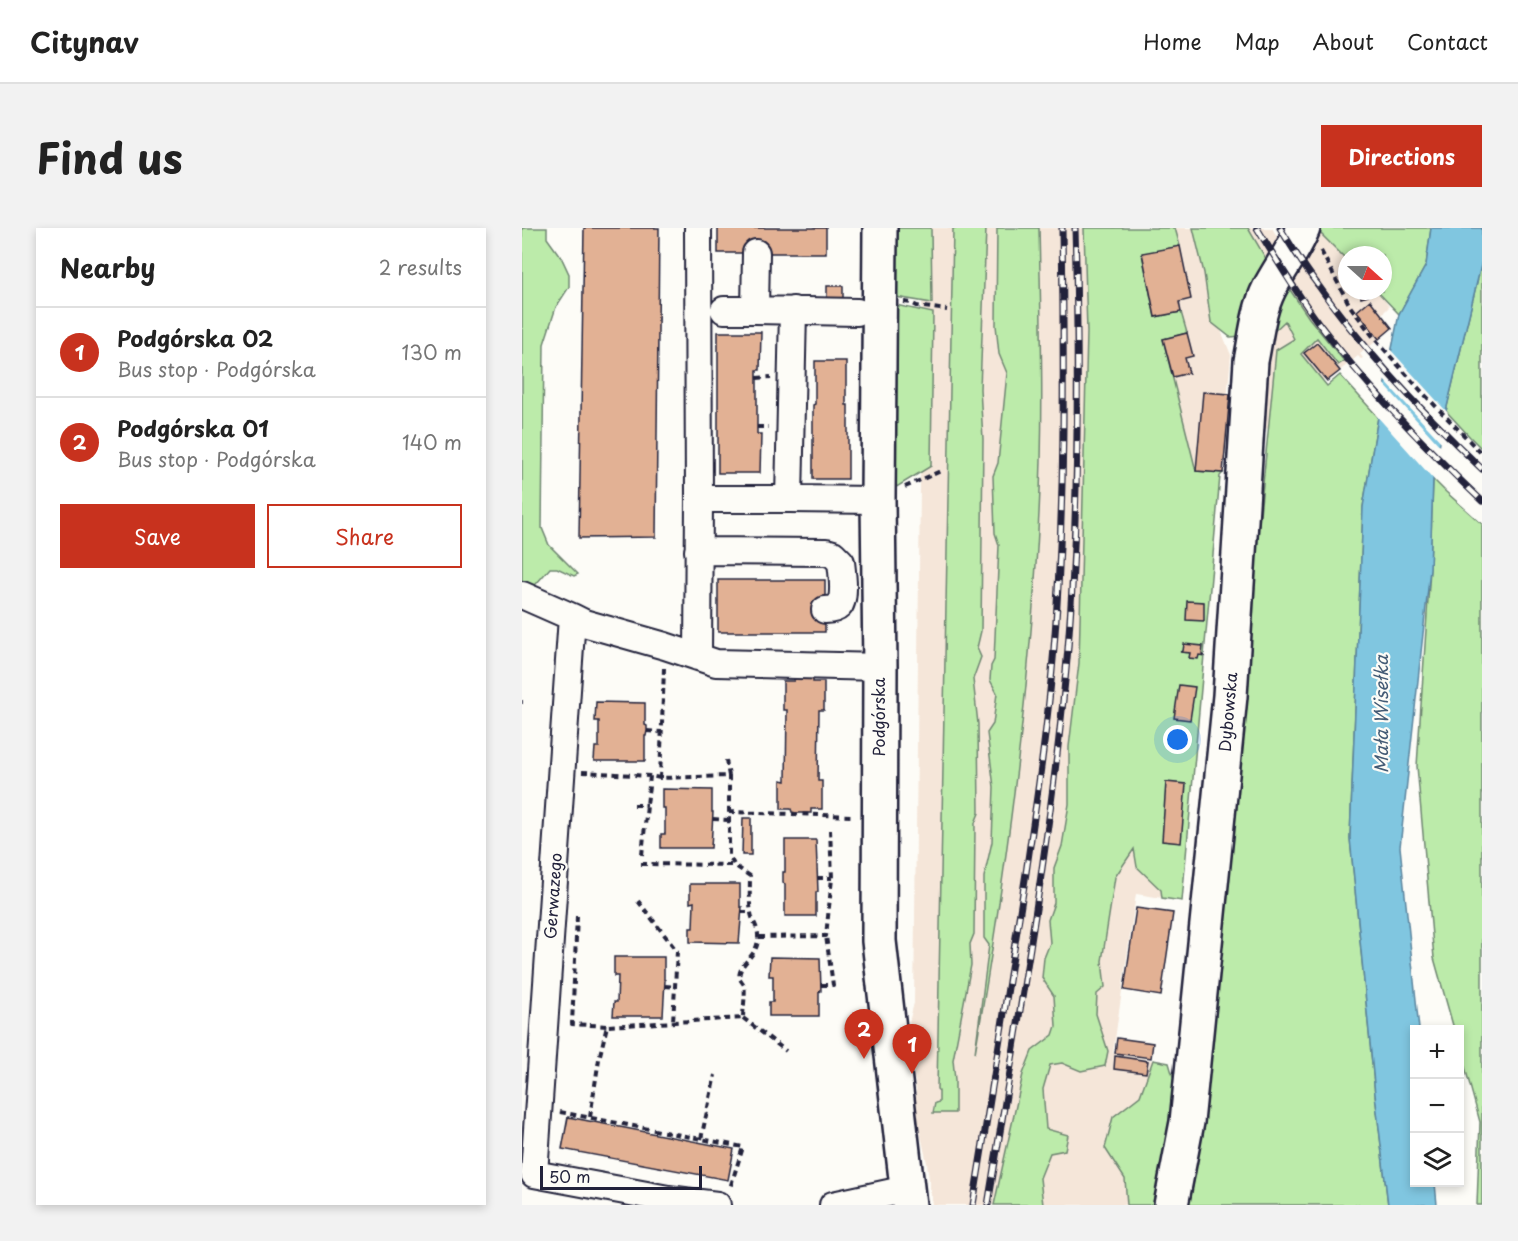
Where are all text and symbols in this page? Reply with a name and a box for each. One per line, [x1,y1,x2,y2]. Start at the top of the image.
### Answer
text: Citynav [30,20,139,63]
text: Home [1143,25,1202,57]
text: Map [1235,25,1280,57]
text: About [1313,25,1374,57]
text: Contact [1407,25,1488,57]
text: Find us [36,125,183,188]
button: Directions [1321,125,1482,187]
north arrow [1338,246,1392,300]
text: Nearby [60,248,155,287]
text: 2 results [379,252,462,282]
text: Podgórska 02 [117,321,273,354]
text: 1 [75,337,84,367]
text: 130 m [402,337,462,367]
text: Bus stop · Podgórska [117,354,316,384]
text: Podgórska 01 [117,411,269,444]
text: 2 [72,427,87,457]
text: 140 m [402,427,462,457]
text: Bus stop · Podgórska [117,444,316,474]
button: Save [60,504,255,568]
button: Share [267,504,462,568]
water label: Mała Wisełka [1367,654,1394,773]
street label: Dybowska [1212,671,1242,753]
street label: Podgórska [866,677,890,757]
your location [1163,725,1192,754]
street label: Gerwazego [537,852,567,940]
pin: 2 [844,1010,884,1059]
pin: 1 [892,1024,932,1074]
map controls [1410,1025,1464,1187]
button: + [1410,1025,1464,1079]
button: − [1410,1079,1464,1133]
button: layers [1410,1133,1464,1187]
scale bar [540,1163,702,1190]
text: 50 m [549,1164,590,1188]

